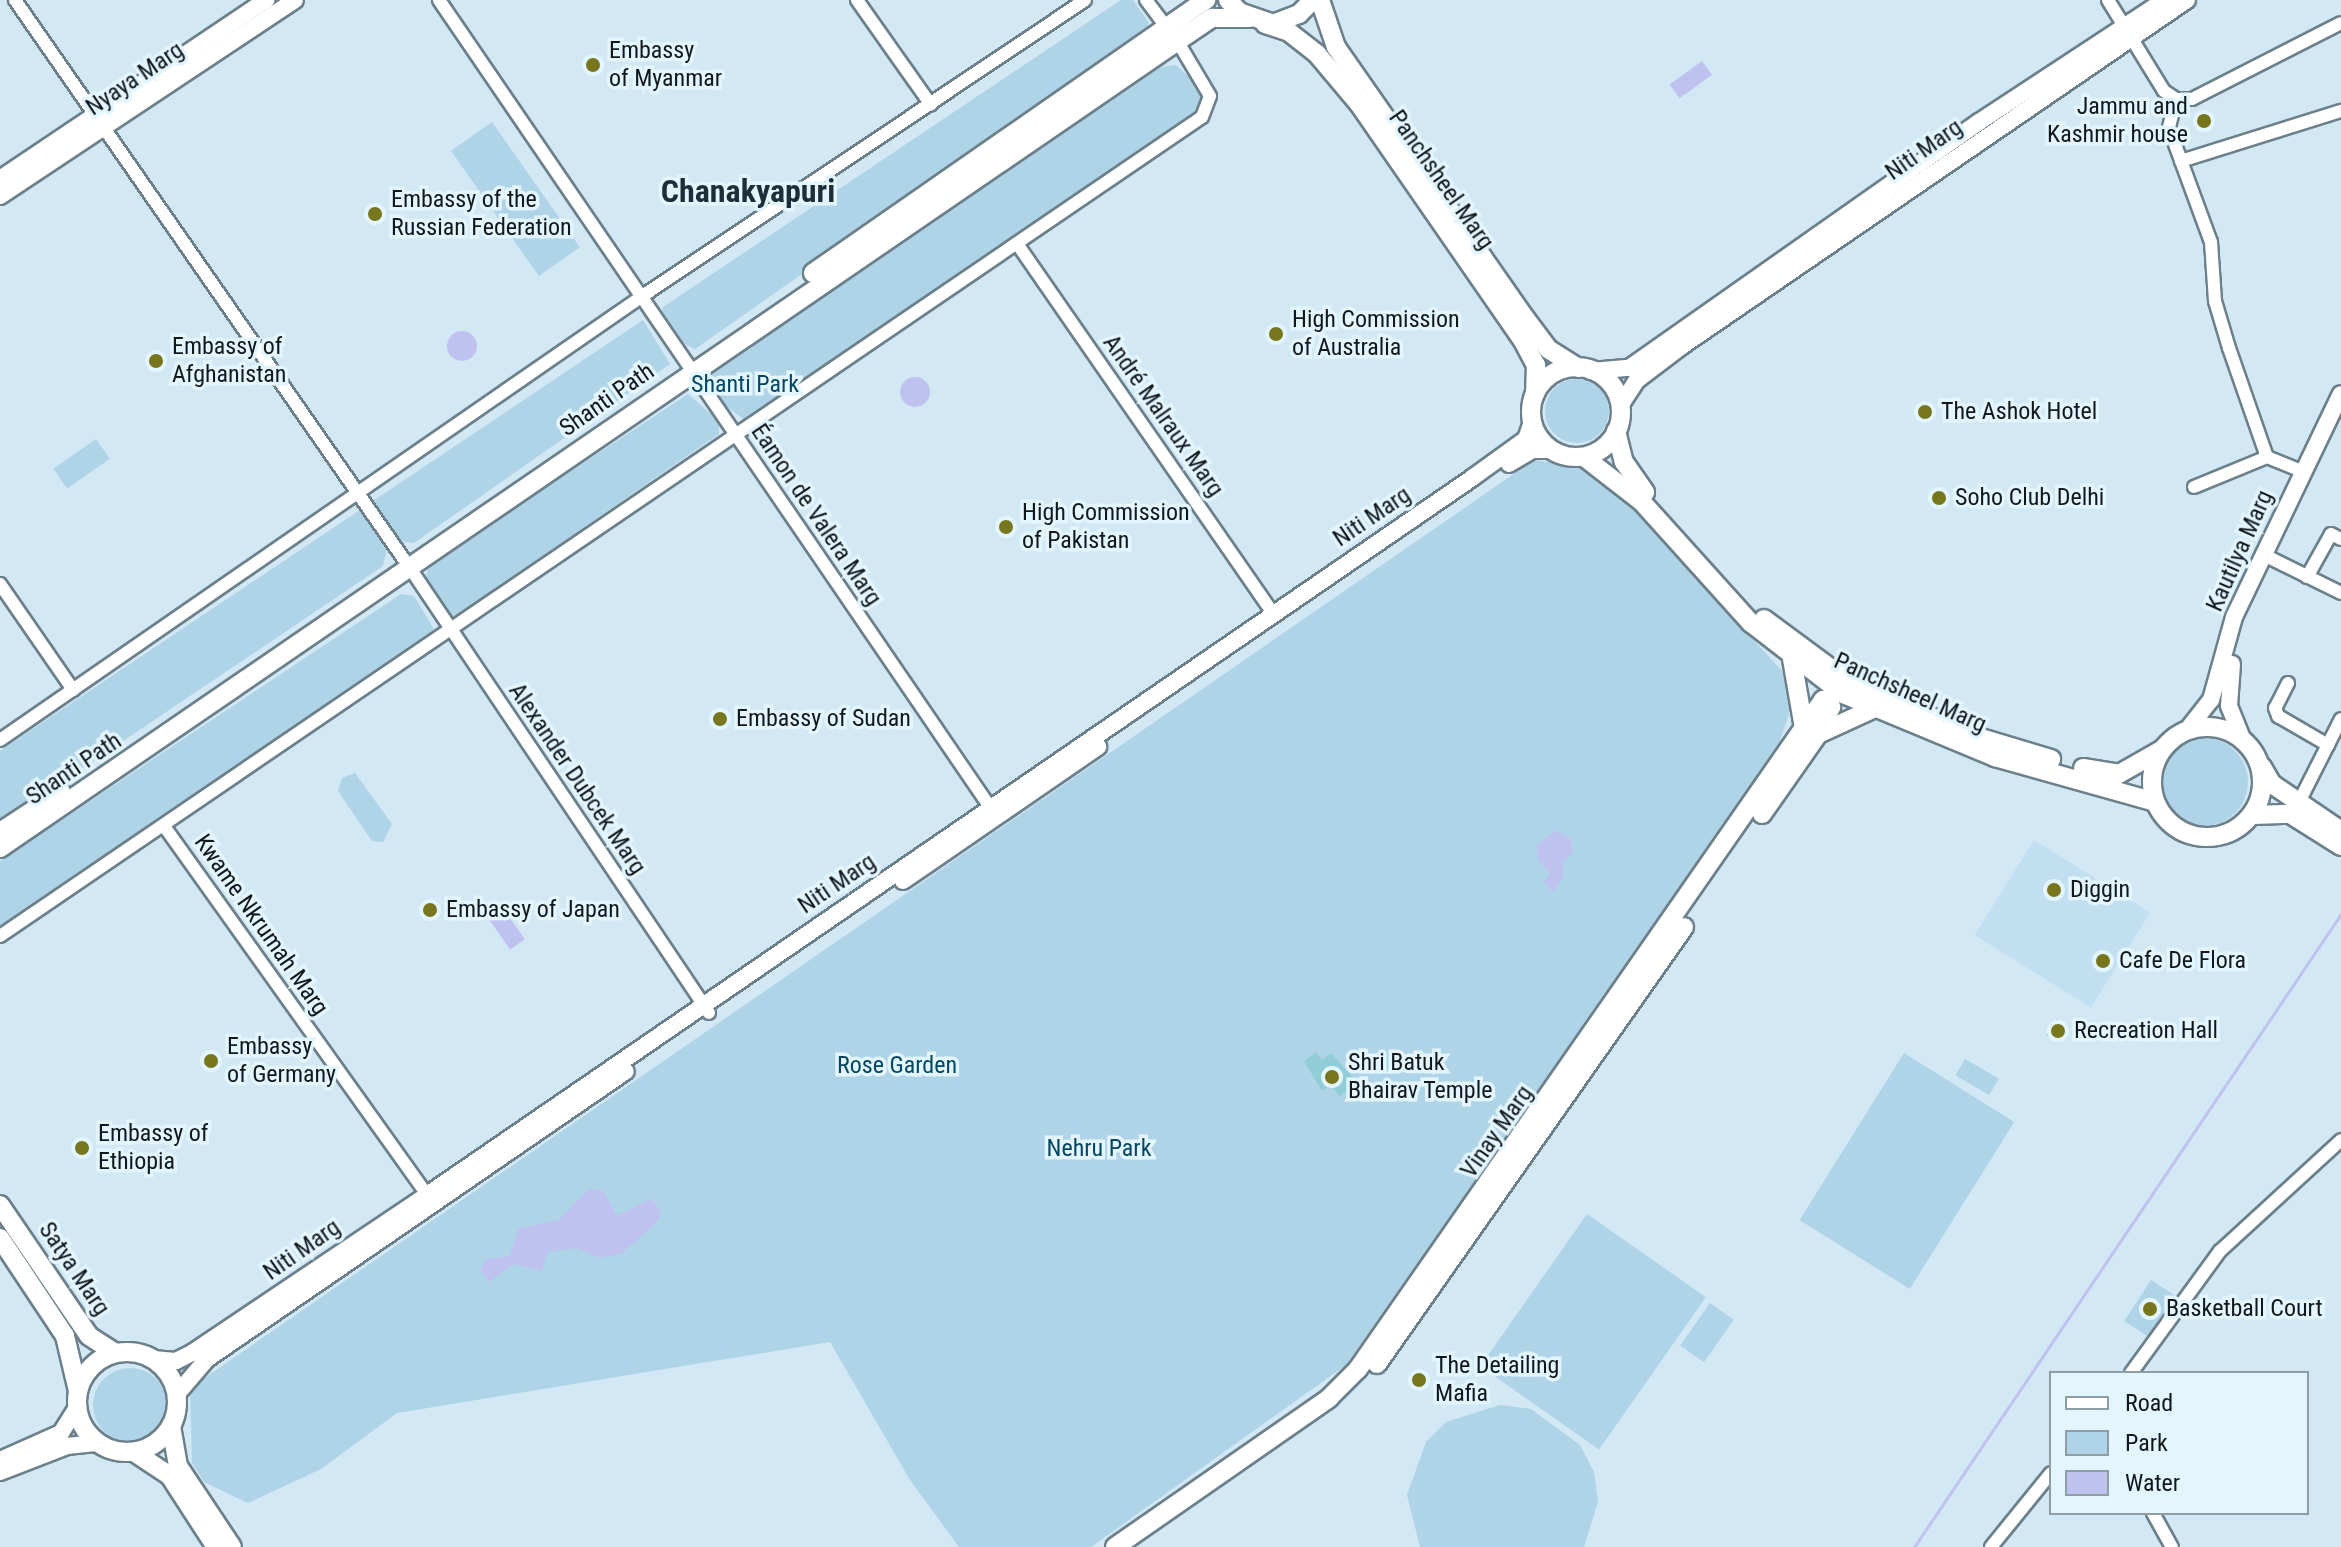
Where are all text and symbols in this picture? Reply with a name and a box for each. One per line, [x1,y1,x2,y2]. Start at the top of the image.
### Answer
street label: Nyaya Marg [81,36,189,122]
place label: Embassy of Myanmar [609,37,722,93]
marker: Embassy of Myanmar [584,56,602,74]
place label: Jammu and Kashmir house [2047,93,2188,149]
street label: Panchsheel Marg [1382,105,1500,255]
marker: Jammu and Kashmir house [2195,112,2213,130]
street label: Niti Marg [1880,113,1968,187]
district label: Chanakyapuri [661,172,835,210]
place label: Embassy of the Russian Federation [391,186,572,242]
marker: Embassy of the Russian Federation [366,205,384,223]
place label: High Commission of Australia [1292,306,1460,362]
marker: High Commission of Australia [1267,325,1285,343]
street label: André Malraux Marg [1096,330,1230,502]
place label: Embassy of Afghanistan [172,333,286,389]
marker: Embassy of Afghanistan [147,352,165,370]
street label: Shanti Path [554,357,660,443]
park label: Shanti Park [691,371,799,399]
place label: The Ashok Hotel [1941,398,2097,426]
marker: The Ashok Hotel [1916,403,1934,421]
street label: Éamon de Valera Marg [745,419,887,611]
street label: Niti Marg [1328,481,1416,553]
place label: Soho Club Delhi [1955,484,2104,512]
street label: Kautilya Marg [2200,486,2280,616]
marker: Soho Club Delhi [1930,489,1948,507]
place label: High Commission of Pakistan [1022,499,1190,555]
marker: High Commission of Pakistan [997,518,1015,536]
street label: Panchsheel Marg [1829,647,1991,739]
street label: Alexander Dubcek Marg [502,678,652,880]
place label: Embassy of Sudan [736,705,911,733]
marker: Embassy of Sudan [711,710,729,728]
street label: Shanti Path [21,727,127,811]
street label: Kwame Nkrumah Marg [188,829,334,1021]
street label: Niti Marg [793,848,881,920]
place label: Diggin [2070,876,2130,904]
marker: Diggin [2045,881,2063,899]
place label: Embassy of Japan [446,896,620,924]
marker: Embassy of Japan [421,901,439,919]
place label: Cafe De Flora [2119,947,2246,975]
marker: Cafe De Flora [2094,952,2112,970]
place label: Recreation Hall [2074,1017,2218,1045]
marker: Recreation Hall [2049,1022,2067,1040]
place label: Embassy of Germany [227,1033,336,1089]
place label: Shri Batuk Bhairav Temple [1348,1049,1493,1105]
marker: Embassy of Germany [202,1052,220,1070]
park label: Rose Garden [837,1052,957,1080]
marker: Shri Batuk Bhairav Temple [1323,1068,1341,1086]
street label: Vinay Marg [1455,1080,1539,1184]
place label: Embassy of Ethiopia [98,1120,208,1176]
park label: Nehru Park [1047,1135,1151,1163]
marker: Embassy of Ethiopia [73,1139,91,1157]
street label: Niti Marg [258,1213,346,1287]
street label: Satya Marg [32,1217,116,1321]
place label: Basketball Court [2166,1295,2323,1323]
marker: Basketball Court [2141,1300,2159,1318]
place label: The Detailing Mafia [1435,1352,1559,1408]
marker: The Detailing Mafia [1410,1371,1428,1389]
legend [2049,1371,2309,1515]
text: Road [2125,1389,2173,1417]
text: Park [2125,1429,2168,1457]
text: Water [2125,1469,2180,1497]

